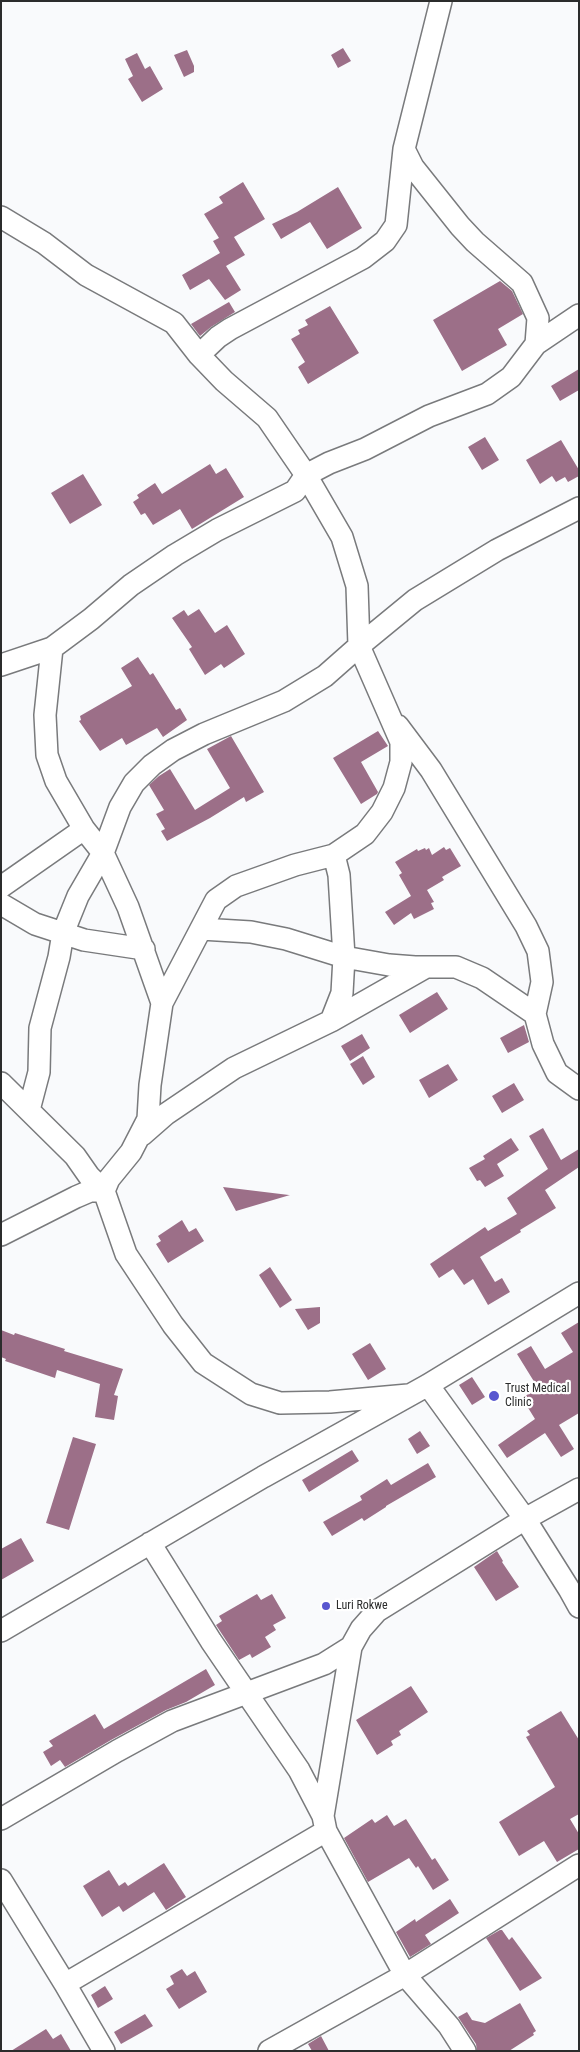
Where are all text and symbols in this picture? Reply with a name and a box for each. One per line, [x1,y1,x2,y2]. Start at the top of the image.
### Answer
place label: Trust Medical Clinic [505,1382,569,1410]
marker: Trust Medical Clinic [487,1389,501,1403]
place label: Luri Rokwe [336,1599,388,1613]
marker: Luri Rokwe [320,1600,332,1612]

